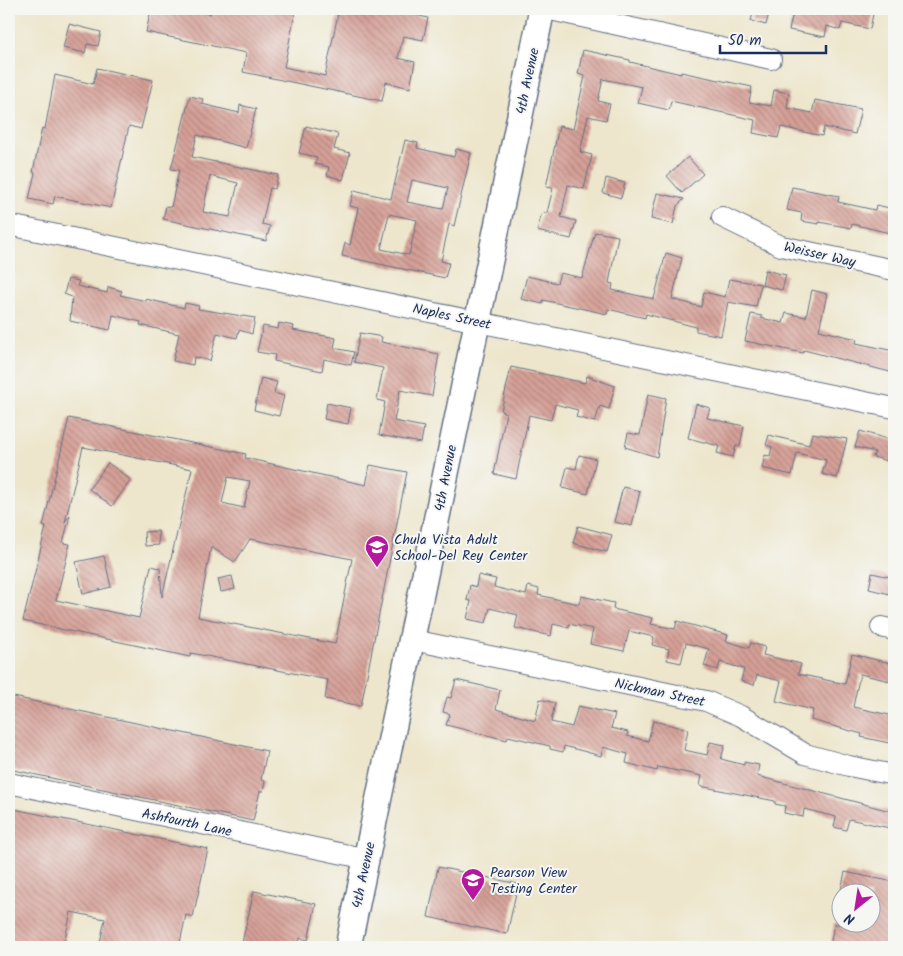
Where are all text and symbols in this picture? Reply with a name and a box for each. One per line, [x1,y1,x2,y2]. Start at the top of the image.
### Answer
scale bar [720,22,827,54]
text: 50 m [728,29,762,53]
street label: 4th Avenue [510,45,546,116]
street label: Weisser Way [782,236,858,274]
street label: Naples Street [411,298,494,336]
street label: 4th Avenue [429,442,463,513]
place label: Chula Vista Adult School-Del Rey Center [394,529,529,567]
school or university icon: Chula Vista Adult School-Del Rey Center [364,534,390,568]
street label: Nickman Street [613,673,708,713]
street label: Ashfourth Lane [140,803,234,843]
street label: 4th Avenue [346,839,382,910]
place label: Pearson View Testing Center [490,862,578,900]
school or university icon: Pearson View Testing Center [460,867,486,901]
north arrow [830,884,880,934]
text: N [841,907,859,930]

